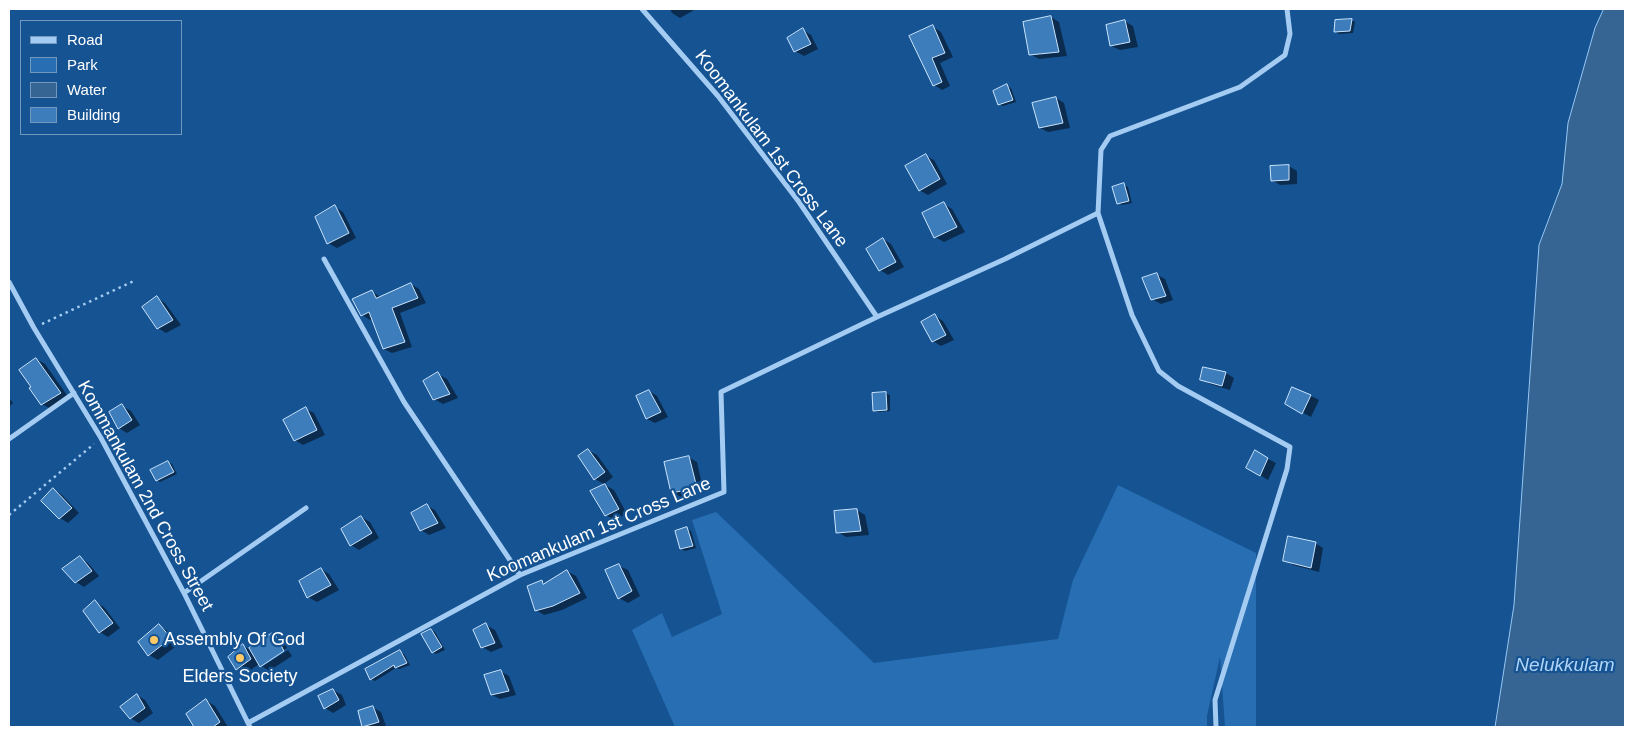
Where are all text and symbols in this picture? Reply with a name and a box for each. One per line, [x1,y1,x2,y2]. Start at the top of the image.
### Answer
legend [20,20,182,135]
text: Road [67,31,103,48]
street label: Koomankulam 1st Cross Lane [690,46,852,252]
text: Park [67,56,98,73]
text: Water [67,81,106,98]
text: Building [67,106,120,123]
street label: Kommankulam 2nd Cross Street [73,377,217,615]
street label: Koomankulam 1st Cross Lane [484,473,714,587]
place label: Assembly Of God [164,629,305,651]
marker: Assembly Of God [148,634,160,646]
marker: Elders Society [234,652,246,664]
water label: Nelukkulam [1515,655,1615,677]
place label: Elders Society [182,666,298,688]

